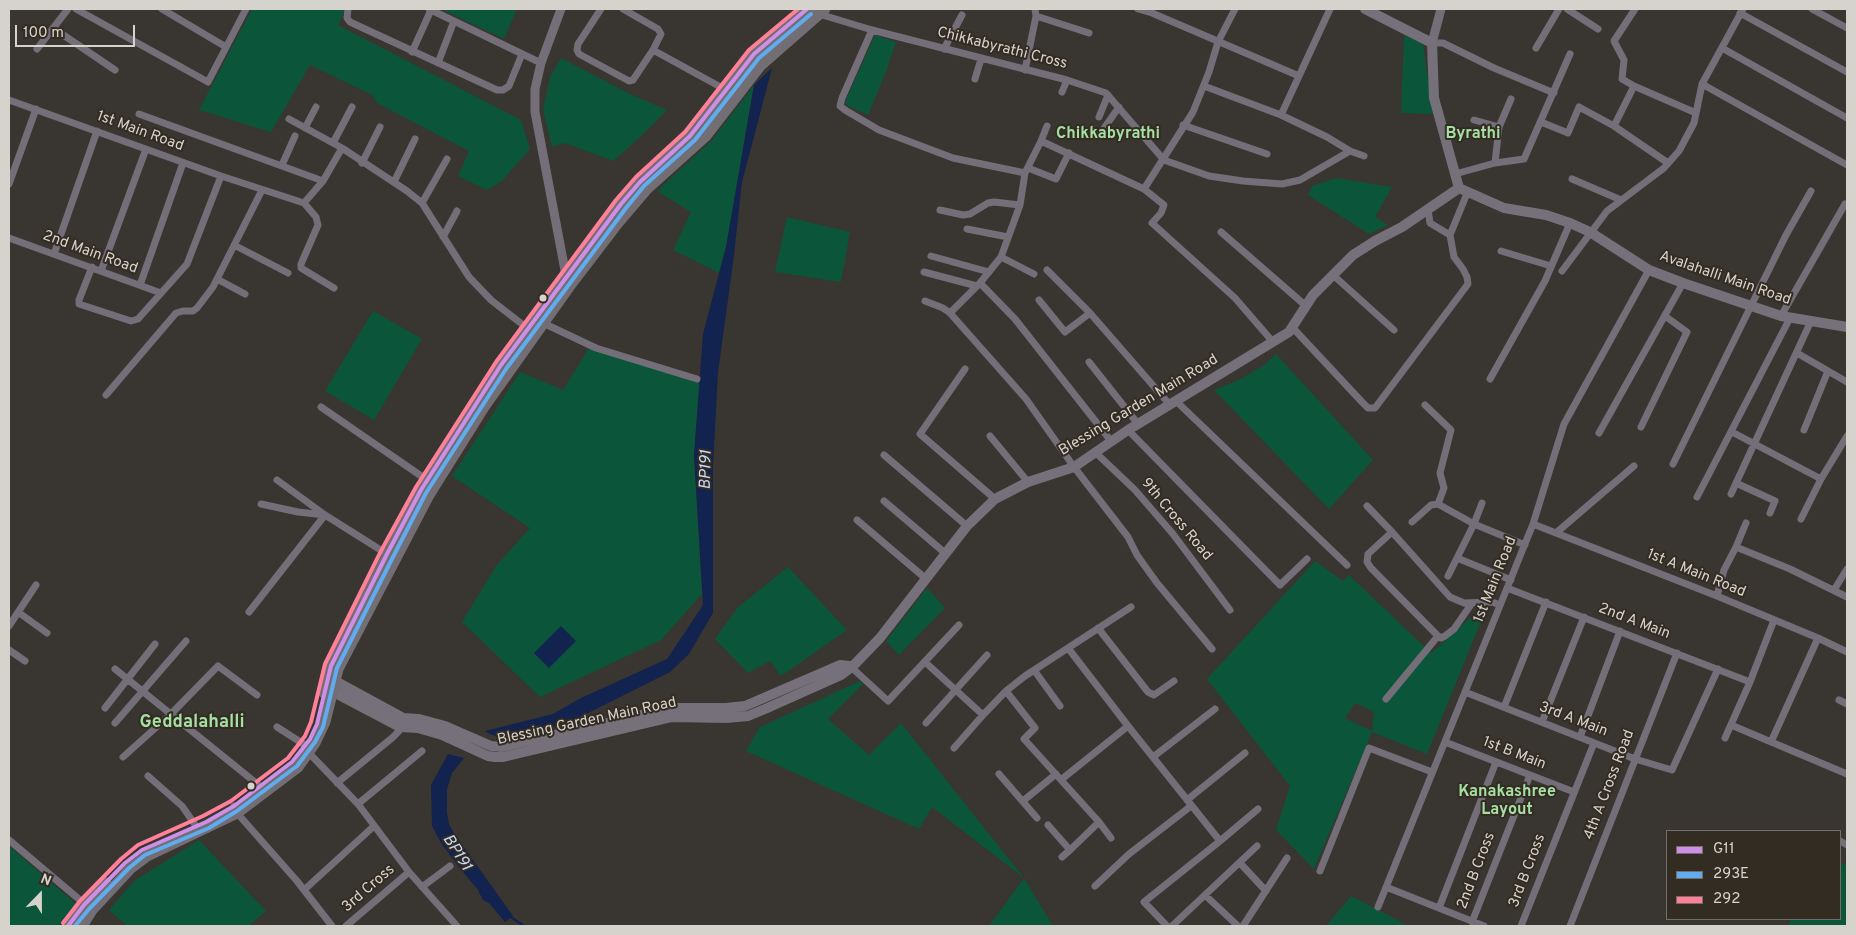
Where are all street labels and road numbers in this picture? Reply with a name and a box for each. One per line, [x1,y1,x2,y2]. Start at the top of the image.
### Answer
street label: Chikkabyrathi Cross [935,24,1069,74]
street label: 1st Main Road [94,108,186,156]
street label: 2nd Main Road [40,227,140,279]
street label: Avalahalli Main Road [1657,248,1793,310]
street label: Blessing Garden Main Road [1056,351,1222,461]
street label: 9th Cross Road [1136,475,1216,565]
street label: 1st Main Road [1471,534,1521,626]
street label: 1st A Main Road [1644,546,1748,602]
street label: 2nd A Main [1596,600,1672,644]
street label: Blessing Garden Main Road [496,694,678,750]
street label: 3rd A Main [1536,699,1610,741]
street label: 4th A Cross Road [1581,728,1639,842]
street label: 1st B Main [1480,734,1548,774]
street label: 2nd B Cross [1454,830,1500,912]
street label: 3rd B Cross [1506,832,1550,910]
street label: 3rd Cross [339,861,399,917]

